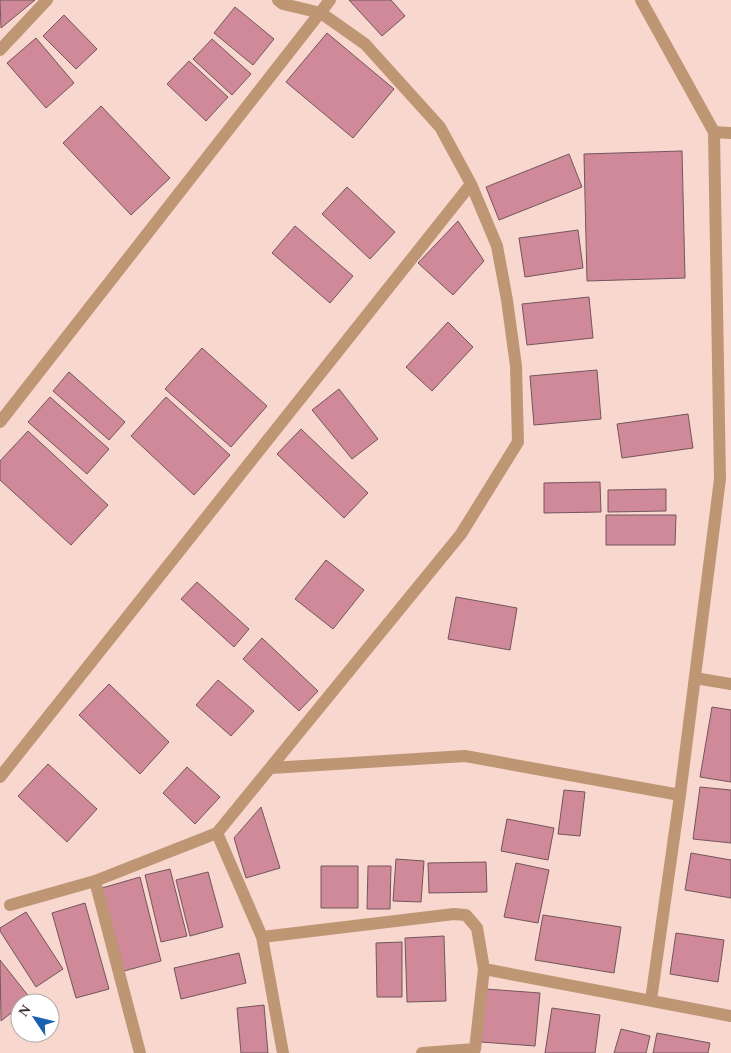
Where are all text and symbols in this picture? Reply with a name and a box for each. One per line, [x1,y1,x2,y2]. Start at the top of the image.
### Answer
north arrow [10,993,60,1043]
text: N [16,1002,34,1019]

